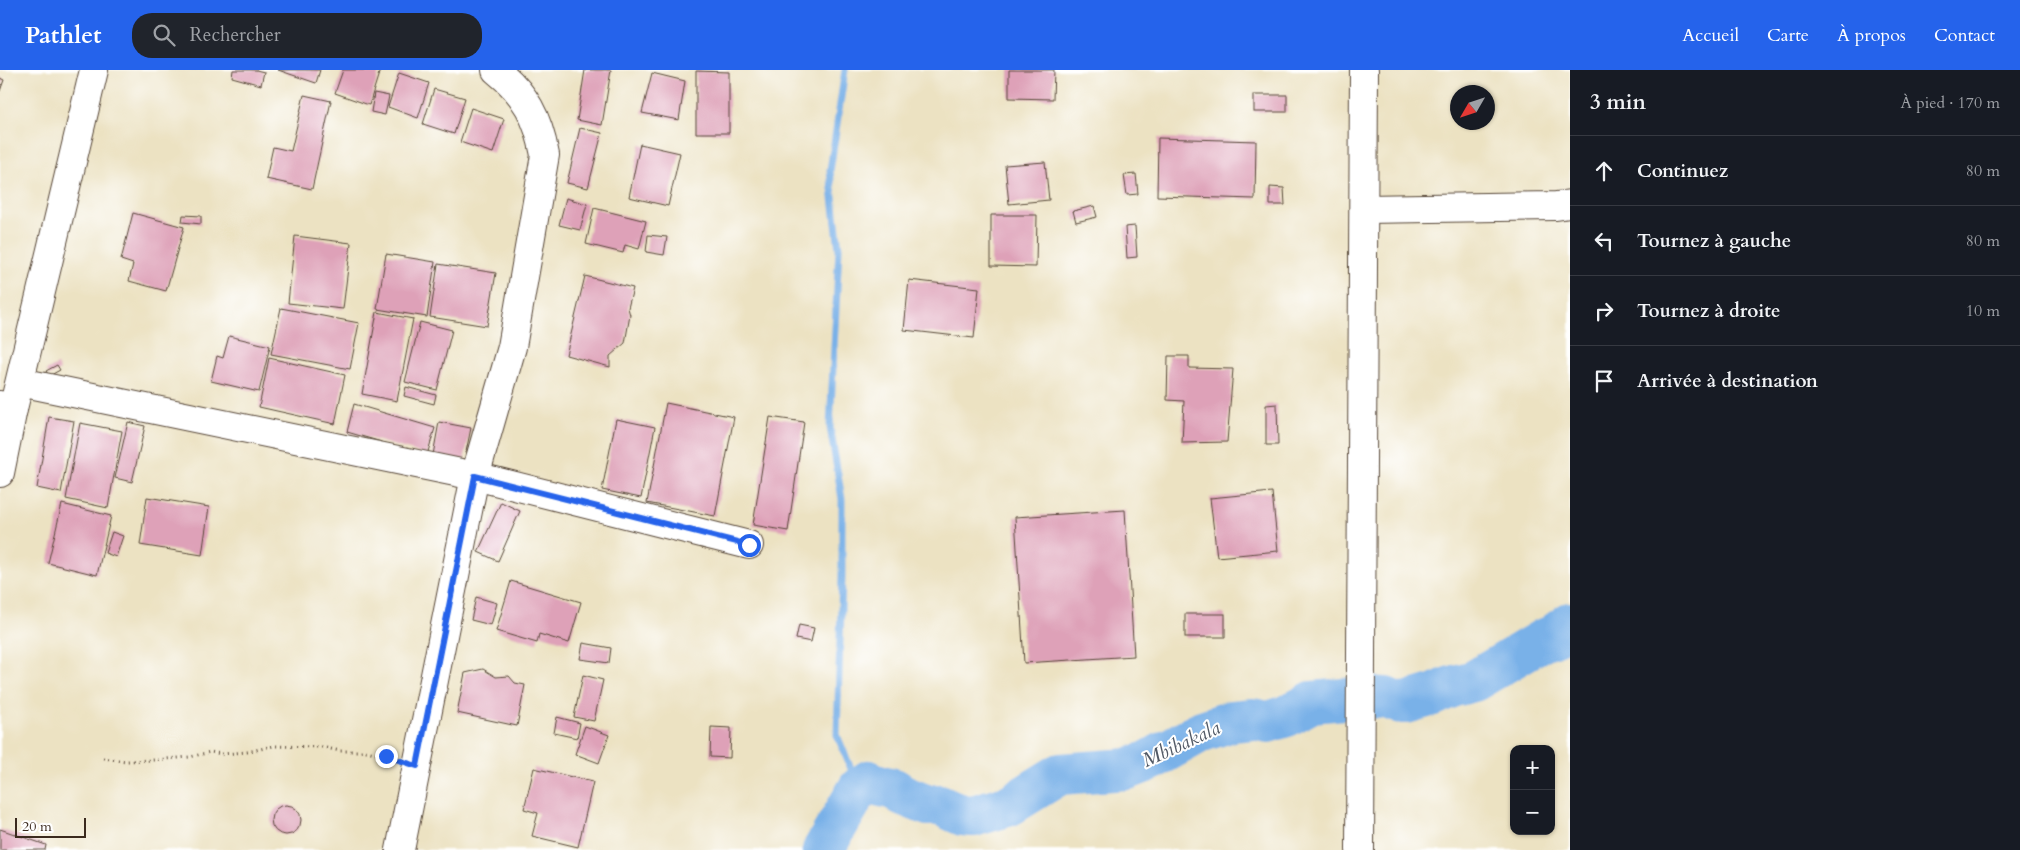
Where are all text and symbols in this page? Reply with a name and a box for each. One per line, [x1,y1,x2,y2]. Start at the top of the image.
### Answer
search box [132,13,482,58]
text: Pathlet [25,19,102,52]
icon: search [150,21,178,49]
text: Rechercher [190,22,281,48]
text: Accueil [1682,23,1739,48]
text: Carte [1767,23,1809,48]
text: À propos [1837,23,1906,48]
text: Contact [1934,23,1995,48]
north arrow [1450,85,1495,130]
text: 3 min [1590,88,1646,117]
text: À pied · 170 m [1900,92,2000,114]
icon: ahead [1590,157,1618,185]
text: Continuez [1637,158,1728,184]
text: 80 m [1966,160,2000,182]
icon: left [1590,227,1618,255]
text: Tournez à gauche [1637,228,1791,254]
text: 80 m [1966,230,2000,252]
icon: right [1590,297,1618,325]
text: Tournez à droite [1637,298,1780,324]
text: 10 m [1966,300,2000,322]
icon: arrive [1590,367,1618,395]
text: Arrivée à destination [1637,368,1818,394]
route start [738,534,761,557]
water label: Mbibakala [1137,714,1225,774]
route end [375,745,398,768]
map controls [1510,745,1555,835]
button: + [1510,745,1555,790]
button: − [1510,790,1555,835]
scale bar [15,815,86,838]
text: 20 m [22,817,52,836]

